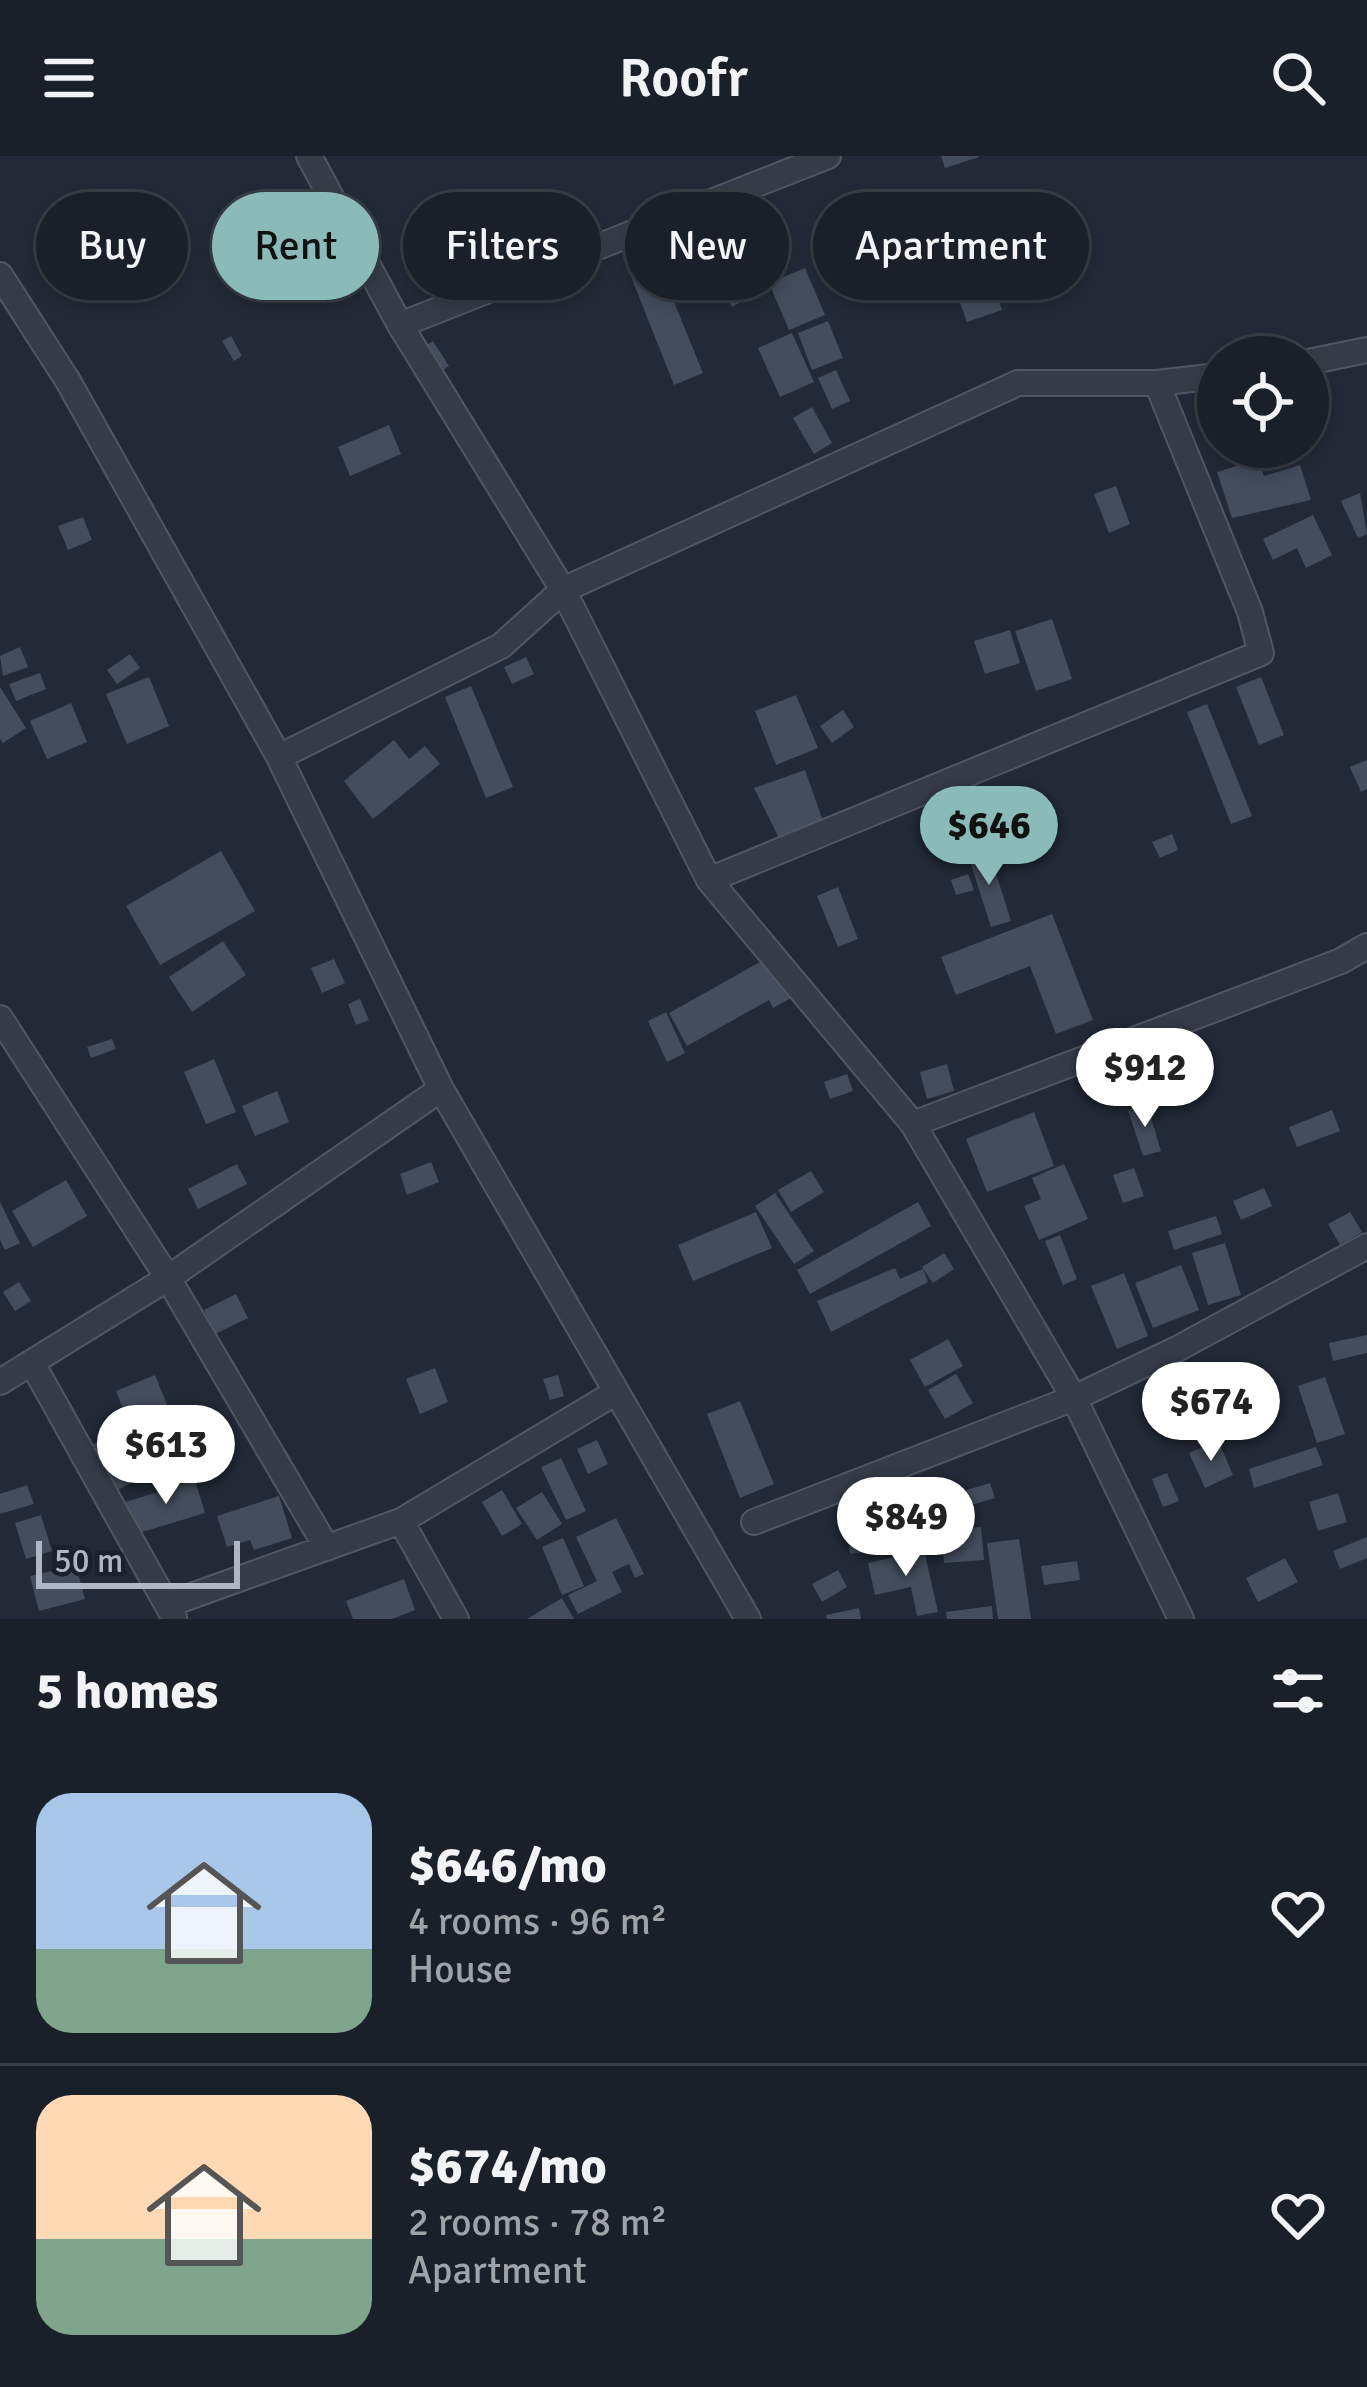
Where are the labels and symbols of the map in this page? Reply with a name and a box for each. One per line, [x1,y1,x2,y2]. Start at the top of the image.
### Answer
pin: $646 [918,786,1060,888]
pin: $912 [1074,1028,1216,1130]
pin: $674 [1140,1362,1282,1464]
pin: $613 [95,1405,237,1507]
pin: $849 [835,1477,977,1579]
scale bar [36,1535,240,1588]

